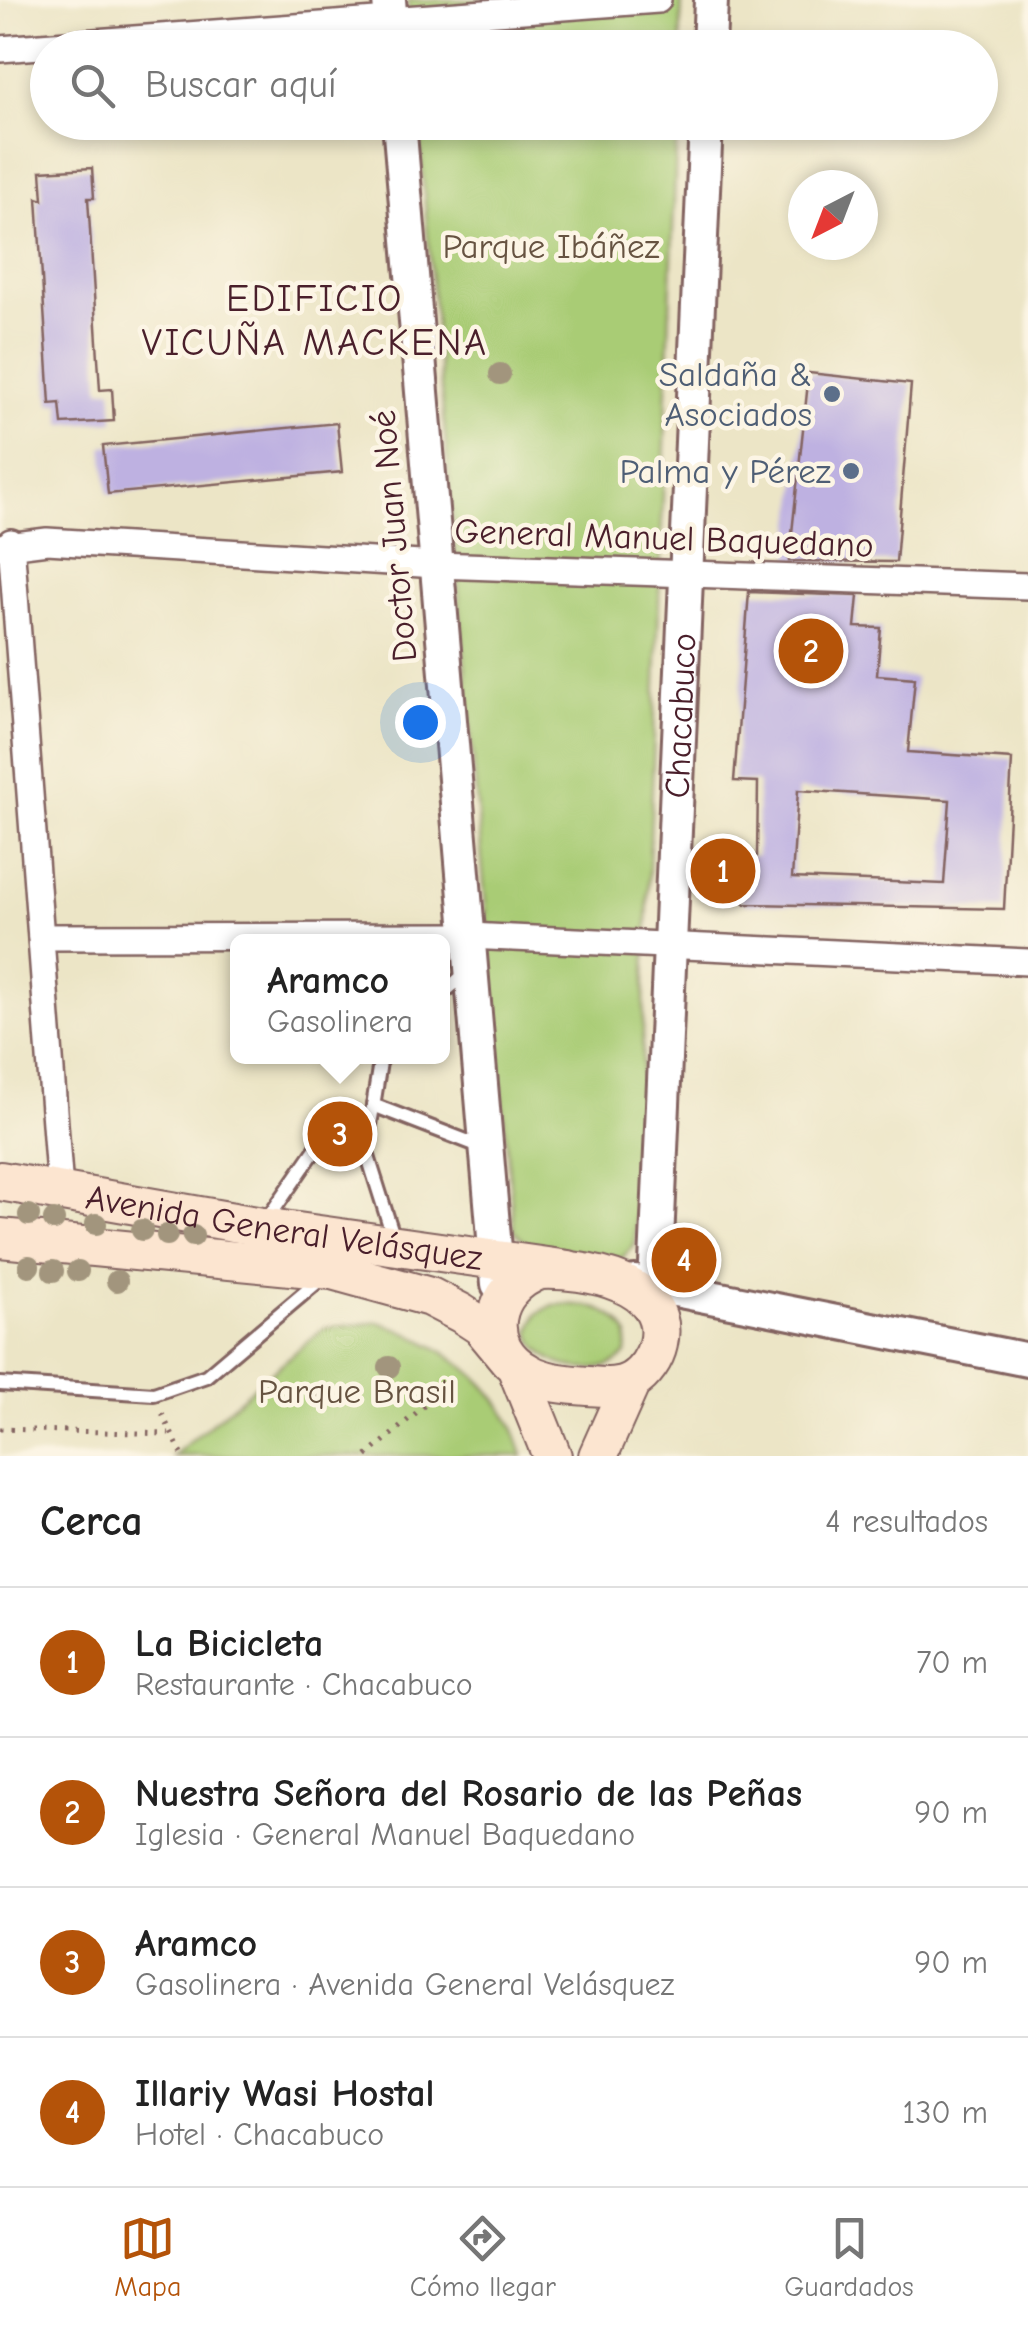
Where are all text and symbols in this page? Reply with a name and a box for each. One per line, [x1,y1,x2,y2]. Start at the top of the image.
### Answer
search box [30,30,998,140]
icon: search [65,58,120,113]
text: Buscar aquí [145,63,337,107]
north arrow [788,170,878,260]
park label: Parque Ibáñez [442,226,660,267]
district label: EDIFICIO VICUÑA MACKENA [142,277,488,365]
place label: Saldaña & Asociados [659,354,812,435]
marker: Saldaña & Asociados [821,383,843,405]
street label: Doctor Juan Noé [363,408,425,664]
place label: Palma y Pérez [619,451,831,492]
marker: Palma y Pérez [840,460,862,482]
street label: General Manuel Baquedano [454,510,874,566]
pin: 2 [778,614,844,688]
street label: Chacabuco [656,632,704,799]
your location [395,697,446,748]
pin: 1 [690,834,756,908]
popup [230,934,450,1064]
text: Aramco [267,959,389,1003]
text: Gasolinera [267,1003,413,1040]
pin: 3 [308,1096,372,1172]
street label: Avenida General Velásquez [83,1176,485,1278]
pin: 4 [652,1222,716,1298]
park label: Parque Brasil [258,1371,456,1412]
text: Cerca [40,1497,143,1546]
text: 4 resultados [825,1503,988,1540]
text: La Bicicleta [135,1622,323,1666]
text: 1 [66,1644,79,1681]
text: 70 m [916,1644,988,1681]
text: Restaurante · Chacabuco [135,1666,473,1703]
text: Nuestra Señora del Rosario de las Peñas [135,1772,802,1816]
text: 2 [65,1794,80,1831]
text: 90 m [914,1794,988,1831]
text: Iglesia · General Manuel Baquedano [135,1816,635,1853]
text: Aramco [135,1922,257,1966]
text: 3 [65,1944,80,1981]
text: 90 m [914,1944,988,1981]
text: Gasolinera · Avenida General Velásquez [135,1966,674,2003]
text: Illariy Wasi Hostal [135,2072,434,2116]
text: 4 [65,2094,80,2131]
text: 130 m [902,2094,988,2131]
text: Hotel · Chacabuco [135,2116,384,2153]
tab: Mapa [114,2211,181,2303]
tab: Cómo llegar [410,2211,556,2303]
tab: Guardados [784,2211,914,2303]

